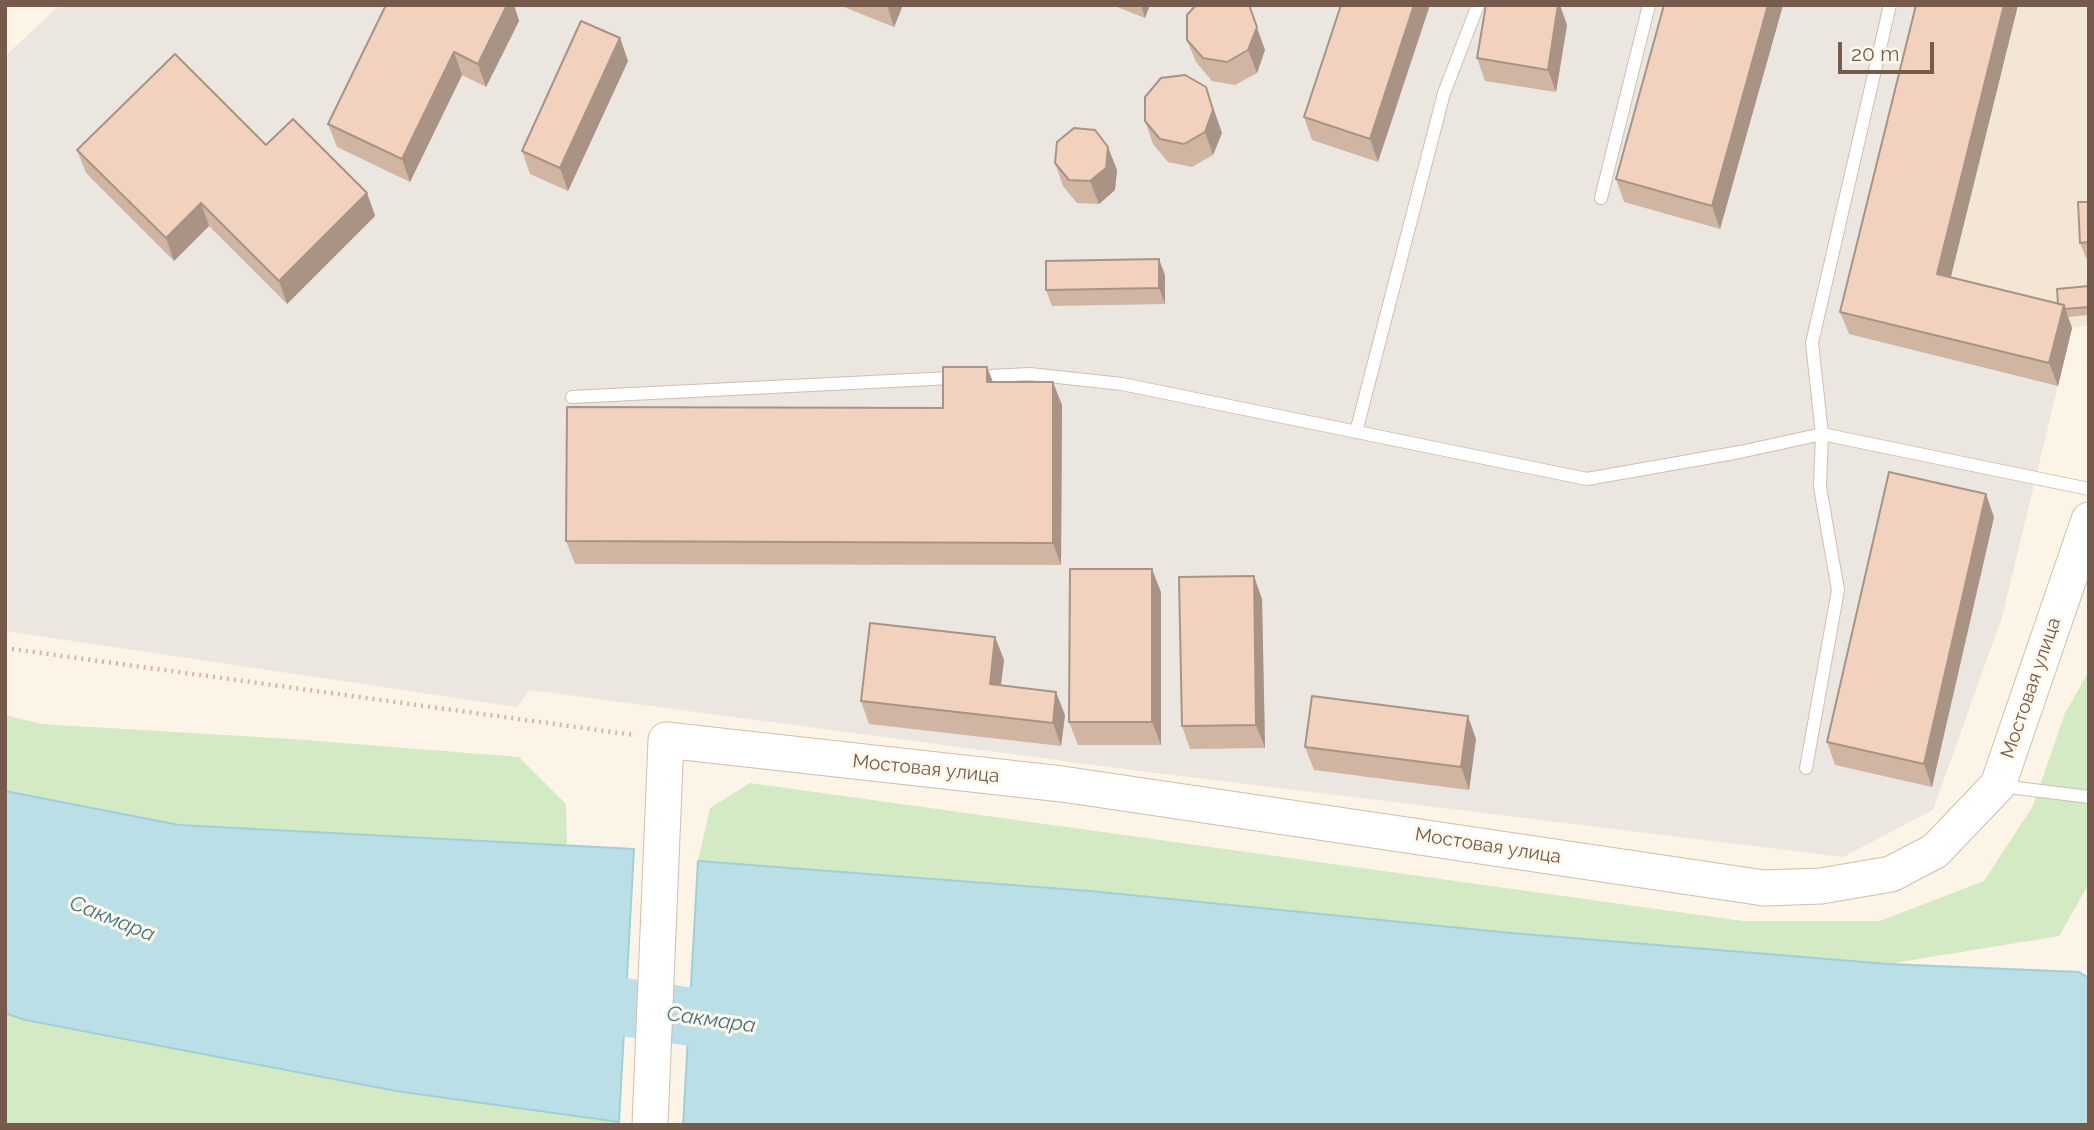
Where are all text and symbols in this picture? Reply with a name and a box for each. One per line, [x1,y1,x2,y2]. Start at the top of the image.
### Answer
scale bar [1842,28,1938,72]
text: 20 m [1851,41,1899,66]
street label: Мостовая улица [1996,615,2066,761]
street label: Мостовая улица [851,750,1001,788]
street label: Мостовая улица [1413,823,1563,869]
water label: Сакмара [66,890,158,948]
water label: Сакмара [665,1001,757,1039]

